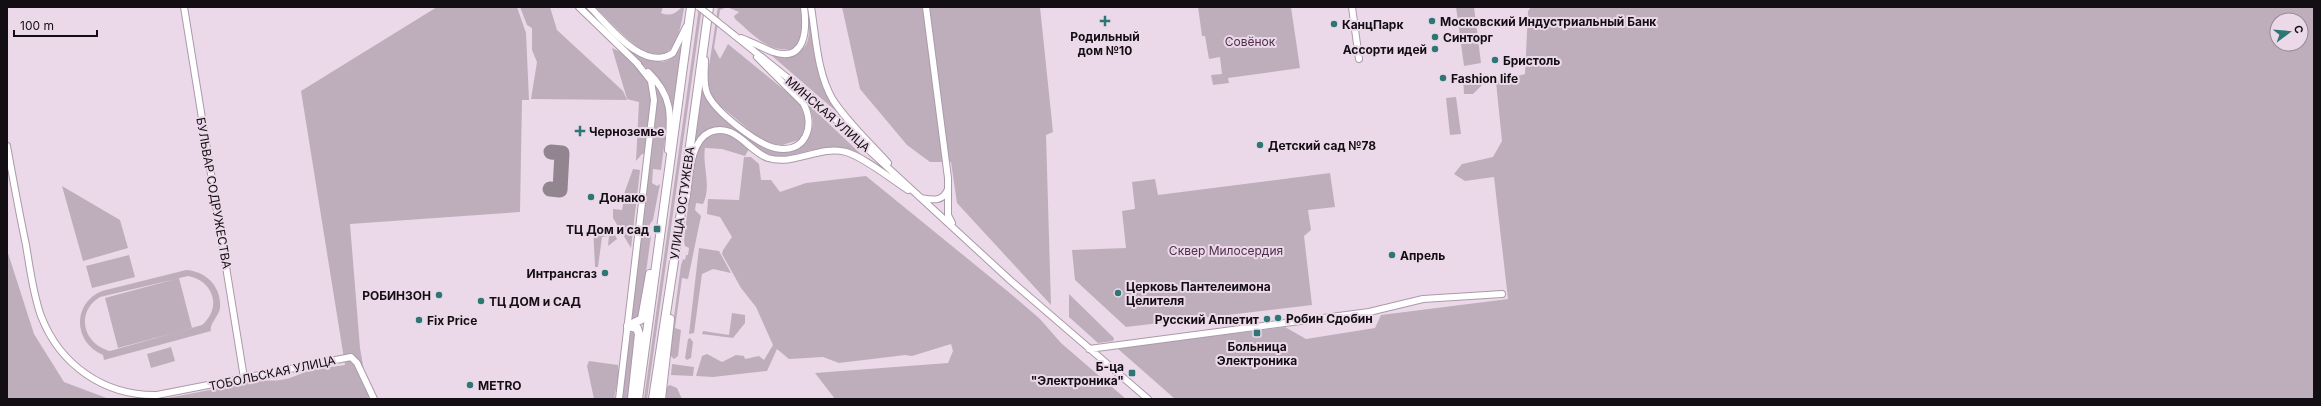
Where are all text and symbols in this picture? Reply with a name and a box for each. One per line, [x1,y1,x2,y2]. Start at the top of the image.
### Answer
scale bar [14,12,97,38]
north arrow [2269,12,2309,52]
place label: Московский Индустриальный Банк [1440,14,1656,29]
marker: Родильный дом №10 [1099,15,1111,27]
marker: Московский Индустриальный Банк [1427,16,1437,26]
place label: КанцПарк [1342,17,1403,32]
text: 100 m [20,18,54,33]
marker: КанцПарк [1329,19,1339,29]
text: С [2291,23,2306,35]
place label: Родильный дом №10 [1070,29,1140,58]
place label: Синторг [1443,30,1494,45]
marker: Синторг [1430,32,1440,42]
park label: Совёнок [1225,34,1276,49]
place label: Ассорти идей [1343,42,1427,57]
marker: Ассорти идей [1430,44,1440,54]
place label: Бристоль [1503,53,1560,68]
marker: Бристоль [1490,55,1500,65]
place label: Fashion life [1451,71,1518,86]
street label: МИНСКАЯ УЛИЦА [783,73,873,155]
marker: Fashion life [1438,73,1448,83]
street label: БУЛЬВАР СОДРУЖЕСТВА [193,116,235,270]
place label: Черноземье [589,124,664,139]
marker: Черноземье [574,125,586,137]
place label: Детский сад №78 [1268,138,1376,153]
marker: Детский сад №78 [1255,140,1265,150]
street label: УЛИЦА ОСТУЖЕВА [667,146,697,260]
place label: Донако [599,190,645,205]
marker: Донако [586,192,596,202]
place label: ТЦ Дом и сад [566,222,649,237]
marker: ТЦ Дом и сад [652,224,662,234]
park label: Сквер Милосердия [1169,243,1283,258]
place label: Апрель [1400,248,1445,263]
marker: Апрель [1387,250,1397,260]
place label: Интрансгаз [527,266,597,281]
marker: Интрансгаз [600,268,610,278]
place label: Церковь Пантелеимона Целителя [1126,279,1271,308]
place label: РОБИНЗОН [362,288,431,303]
marker: Церковь Пантелеимона Целителя [1113,288,1123,298]
marker: РОБИНЗОН [434,290,444,300]
place label: ТЦ ДОМ и САД [489,294,581,309]
marker: ТЦ ДОМ и САД [476,296,486,306]
place label: Робин Сдобин [1286,311,1373,326]
place label: Русский Аппетит [1155,312,1259,327]
place label: Fix Price [427,313,477,328]
marker: Робин Сдобин [1273,313,1283,323]
marker: Русский Аппетит [1262,314,1272,324]
marker: Fix Price [414,315,424,325]
marker: Больница Электроника [1252,328,1262,338]
place label: Больница Электроника [1217,339,1297,368]
street label: ТОБОЛЬСКАЯ УЛИЦА [207,352,337,394]
place label: Б-ца "Электроника" [1031,359,1124,388]
marker: Б-ца "Электроника" [1127,368,1137,378]
place label: METRO [478,378,522,393]
marker: METRO [465,380,475,390]

